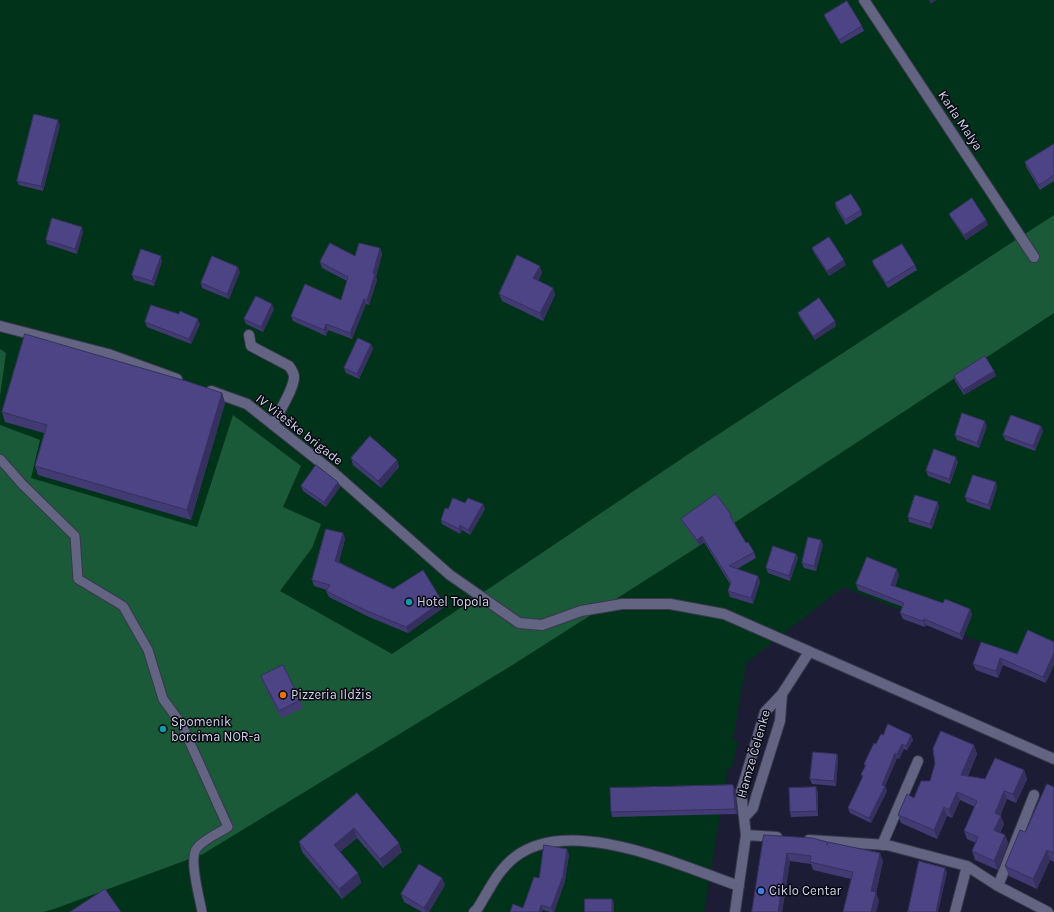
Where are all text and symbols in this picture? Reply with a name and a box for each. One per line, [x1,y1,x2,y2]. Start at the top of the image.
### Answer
street label: Karla Malya [934,88,986,154]
street label: IV Viteške brigade [252,391,346,469]
place label: Hotel Topola [417,594,489,610]
marker: Hotel Topola [404,597,414,607]
place label: Pizzeria Ildžis [291,687,372,703]
marker: Pizzeria Ildžis [278,690,288,700]
street label: Hamze Čelenke [734,708,774,800]
place label: Spomenik borcima NOR-a [171,714,260,745]
marker: Spomenik borcima NOR-a [158,724,168,734]
place label: Ciklo Centar [769,883,841,899]
marker: Ciklo Centar [756,886,766,896]

